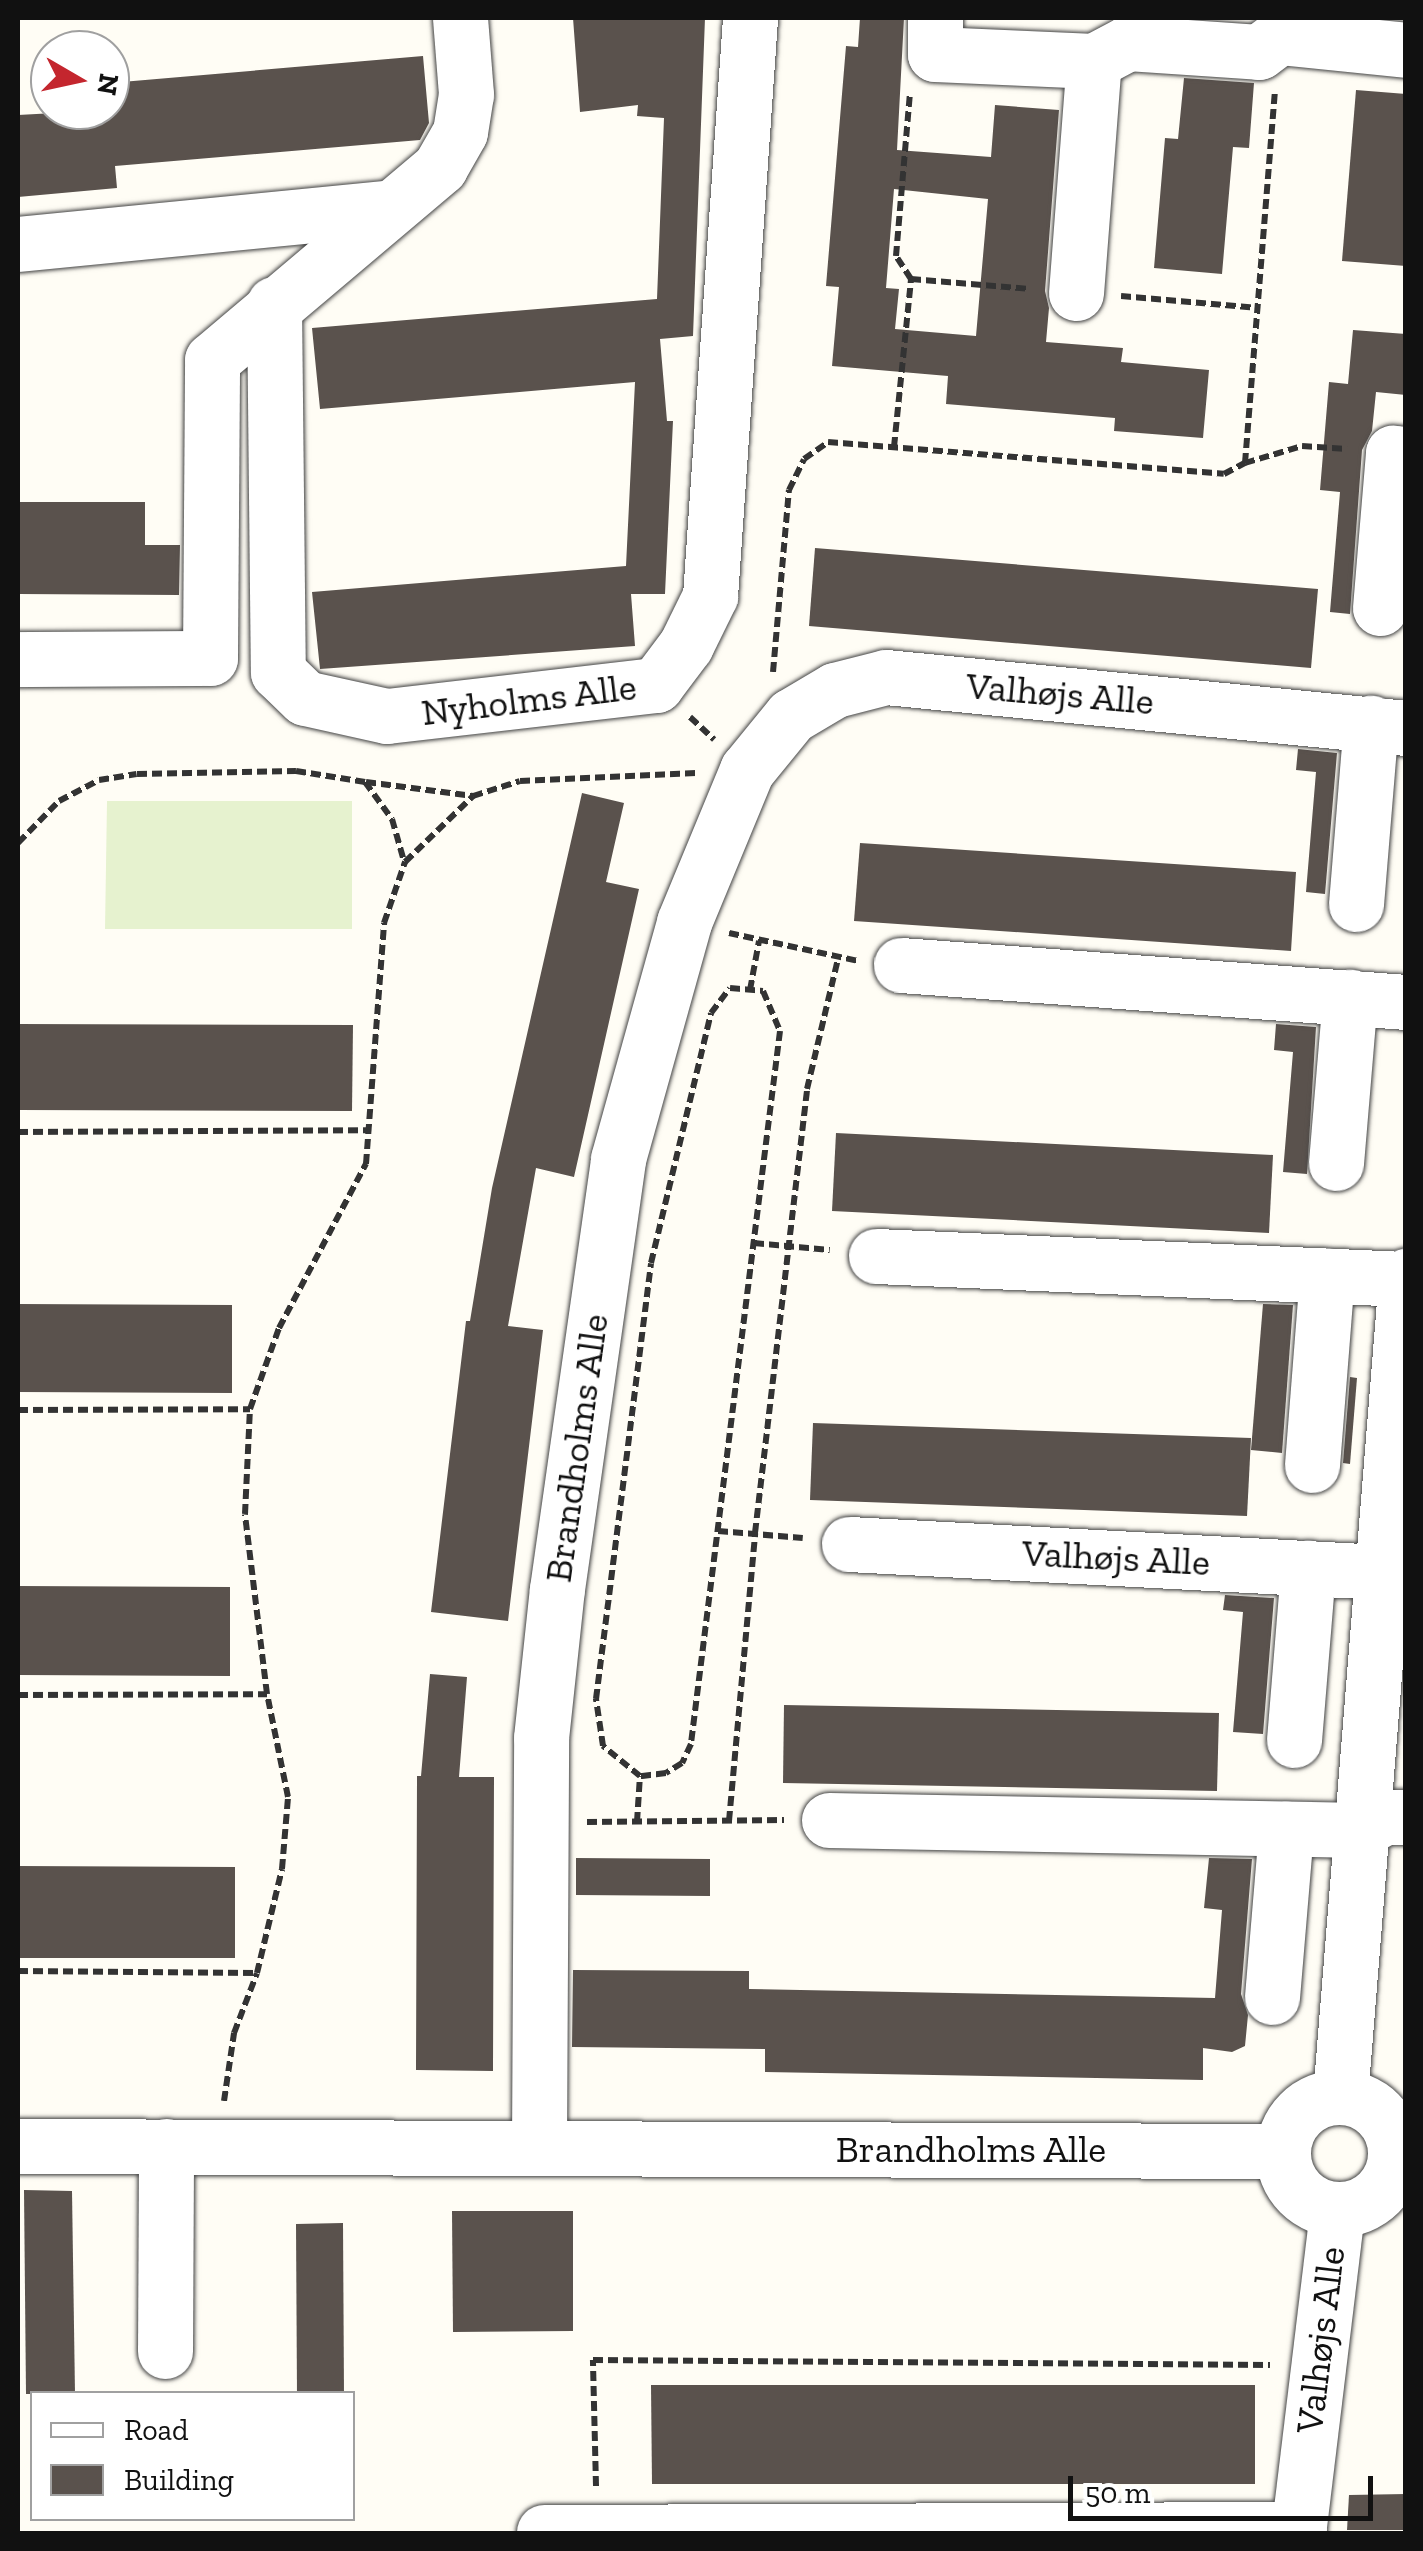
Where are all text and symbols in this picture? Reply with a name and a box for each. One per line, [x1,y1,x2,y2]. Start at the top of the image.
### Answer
north arrow [30,30,130,130]
text: N [90,71,126,98]
street label: Valhøjs Alle [964,663,1156,725]
street label: Nyholms Alle [418,664,640,736]
street label: Brandholms Alle [536,1310,618,1586]
street label: Valhøjs Alle [1020,1530,1212,1586]
street label: Brandholms Alle [835,2127,1107,2173]
street label: Valhøjs Alle [1287,2243,1355,2437]
legend [30,2391,355,2521]
text: Road [124,2412,189,2448]
scale bar [1073,2456,1378,2518]
text: Building [124,2462,234,2498]
text: 50 m [1085,2475,1150,2511]

